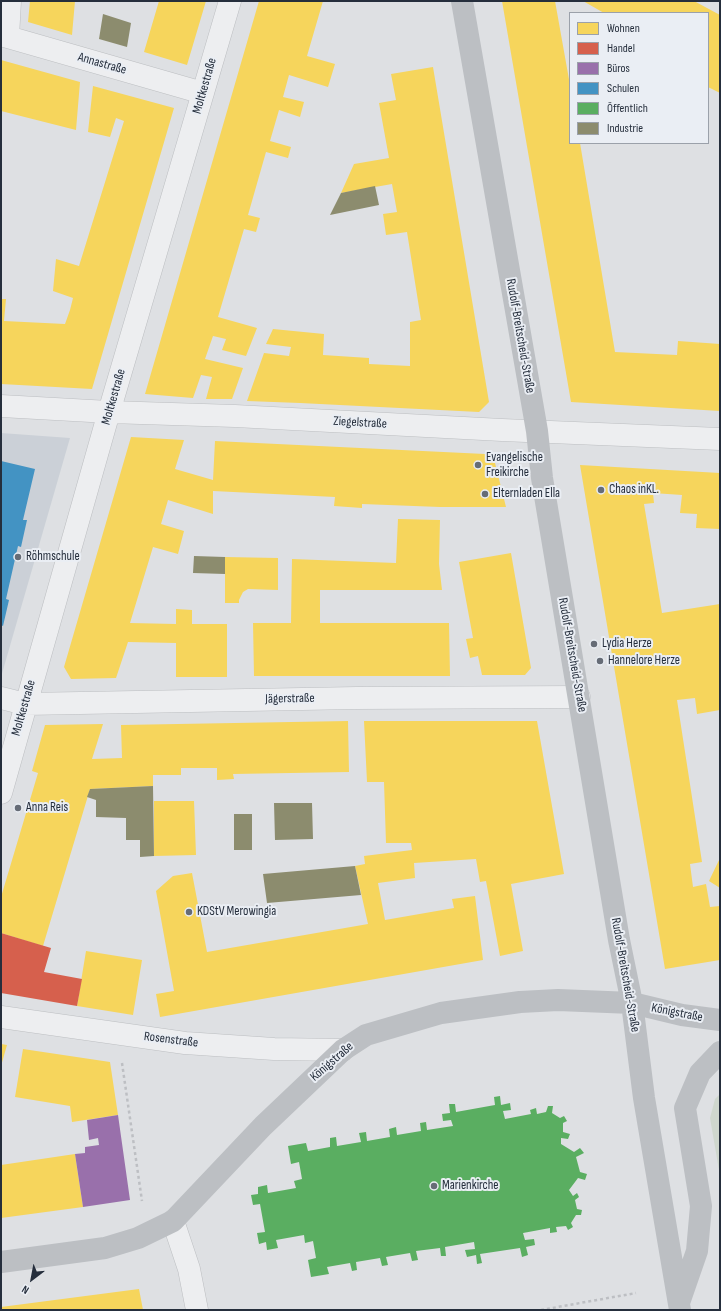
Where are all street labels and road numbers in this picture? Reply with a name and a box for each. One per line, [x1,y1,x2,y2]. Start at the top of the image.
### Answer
street label: Annastraße [76,50,128,78]
street label: Moltkestraße [190,56,220,116]
street label: Rudolf-Breitscheid-Straße [502,278,538,394]
street label: Moltkestraße [99,367,129,427]
street label: Ziegelstraße [333,414,387,432]
street label: Rudolf-Breitscheid-Straße [554,597,590,713]
street label: Moltkestraße [9,678,39,738]
street label: Jägerstraße [265,691,315,707]
street label: Rudolf-Breitscheid-Straße [607,917,643,1033]
street label: Königstraße [650,1000,704,1026]
street label: Rosenstraße [143,1029,199,1051]
street label: Königstraße [307,1039,357,1085]

